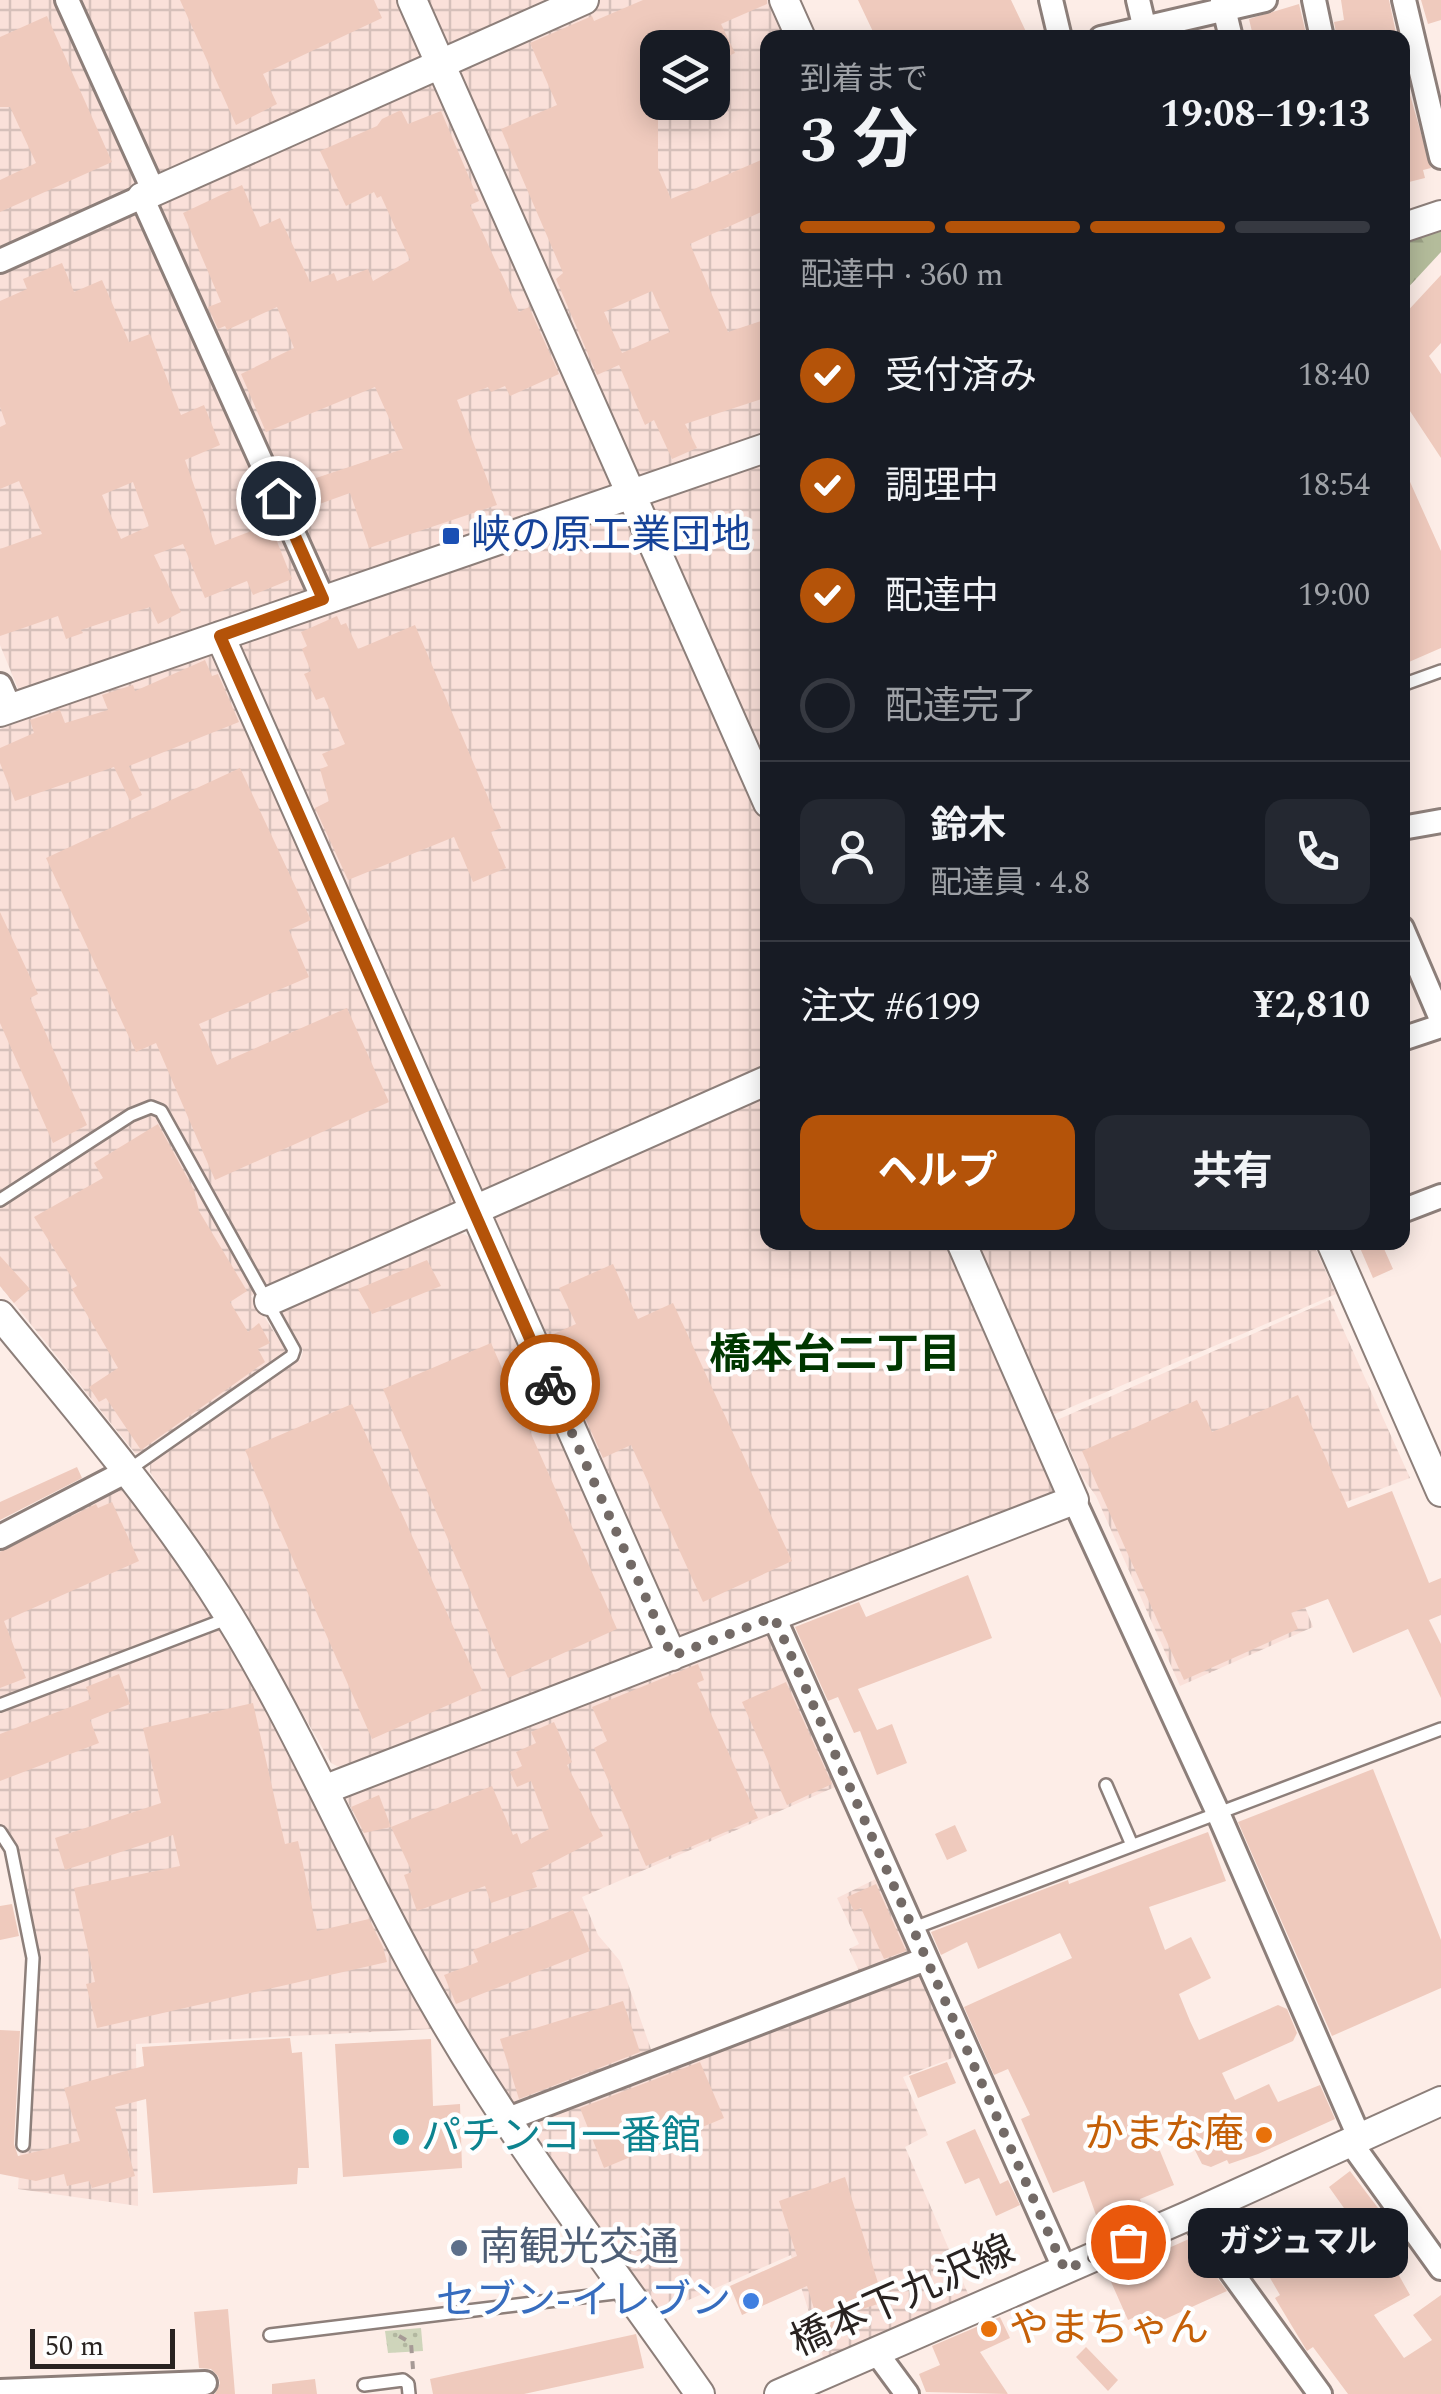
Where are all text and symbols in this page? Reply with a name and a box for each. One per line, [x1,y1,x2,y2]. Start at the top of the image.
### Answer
map controls [640,30,730,120]
button: layers [640,30,730,120]
text: 到着まで [800,55,928,104]
text: 19:08–19:13 [1160,86,1370,144]
text: 3 分 [800,92,918,191]
text: 配達中 · 360 m [800,251,1004,300]
icon: check [800,348,855,403]
text: 受付済み [885,348,1037,406]
text: 18:40 [1298,351,1370,400]
pin [236,456,321,541]
icon: check [800,458,855,513]
text: 調理中 [885,458,999,516]
text: 18:54 [1298,461,1370,510]
icon: home [251,471,306,526]
place label: 峡の原工業団地 [471,506,751,567]
marker: 峡の原工業団地 [440,525,462,547]
icon: check [800,568,855,623]
text: 配達中 [885,568,999,626]
text: 19:00 [1298,571,1370,620]
text: 配達完了 [885,678,1037,736]
text: 鈴木 [930,798,1006,856]
button: person [800,799,905,904]
button: phone [1265,799,1370,904]
text: 配達員 · 4.8 [930,859,1090,908]
text: ¥2,810 [1253,977,1370,1035]
text: 注文 #6199 [800,979,981,1037]
button: ヘルプ [800,1115,1075,1230]
button: 共有 [1095,1115,1370,1230]
district label: 橋本台二丁目 [709,1324,961,1387]
courier [500,1334,600,1434]
icon: bike [523,1357,578,1412]
place label: かまな庵 [1084,2105,1244,2166]
place label: パチンコ一番館 [421,2107,701,2168]
marker: かまな庵 [1253,2124,1275,2146]
marker: パチンコ一番館 [390,2126,412,2148]
pin [1086,2200,1171,2285]
callout: ガジュマル [1188,2207,1408,2277]
icon: bag [1101,2215,1156,2270]
place label: 南観光交通 [479,2218,679,2279]
text: ガジュマル [1219,2218,1377,2267]
street label: 橋本下九沢線 [781,2220,1025,2374]
marker: 南観光交通 [448,2237,470,2259]
place label: セブン-イレブン [436,2271,731,2332]
marker: セブン-イレブン [740,2290,762,2312]
place label: やまちゃん [1009,2299,1209,2360]
marker: やまちゃん [978,2318,1000,2340]
scale bar [30,2324,175,2368]
text: 50 m [45,2325,104,2368]

